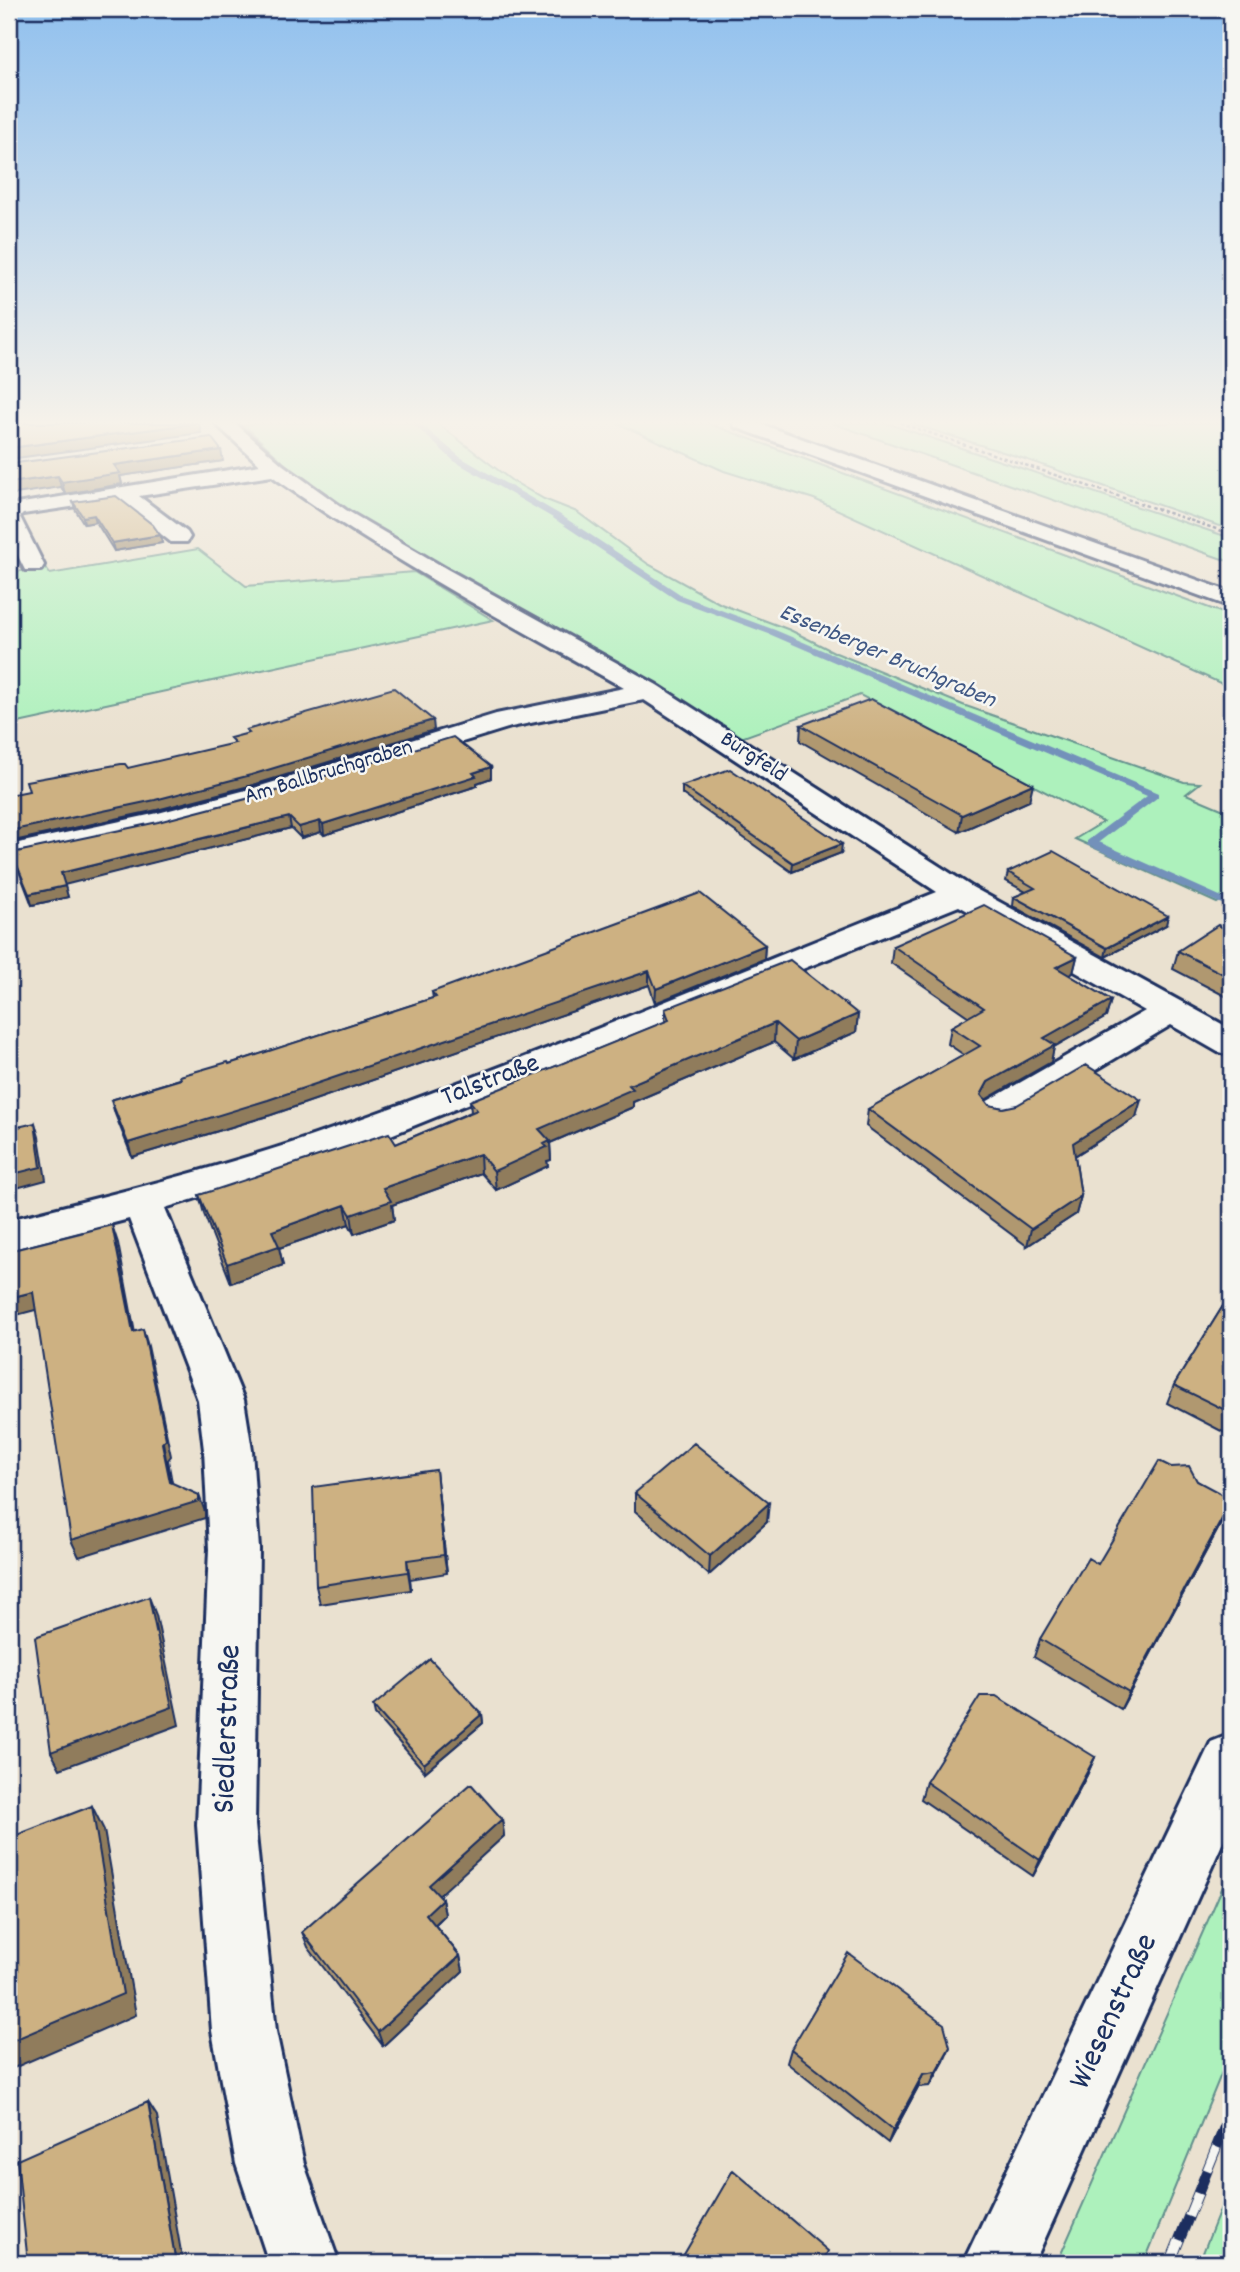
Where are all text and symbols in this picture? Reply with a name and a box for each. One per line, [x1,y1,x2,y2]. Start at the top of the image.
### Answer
water label: Essenberger Bruchgraben [774,596,1001,718]
street label: Burgfeld [713,724,793,792]
street label: Am Ballbruchgraben [241,732,417,814]
street label: Talstraße [436,1045,546,1119]
street label: Siedlerstraße [203,1644,255,1814]
street label: Wiesenstraße [1058,1926,1172,2098]

